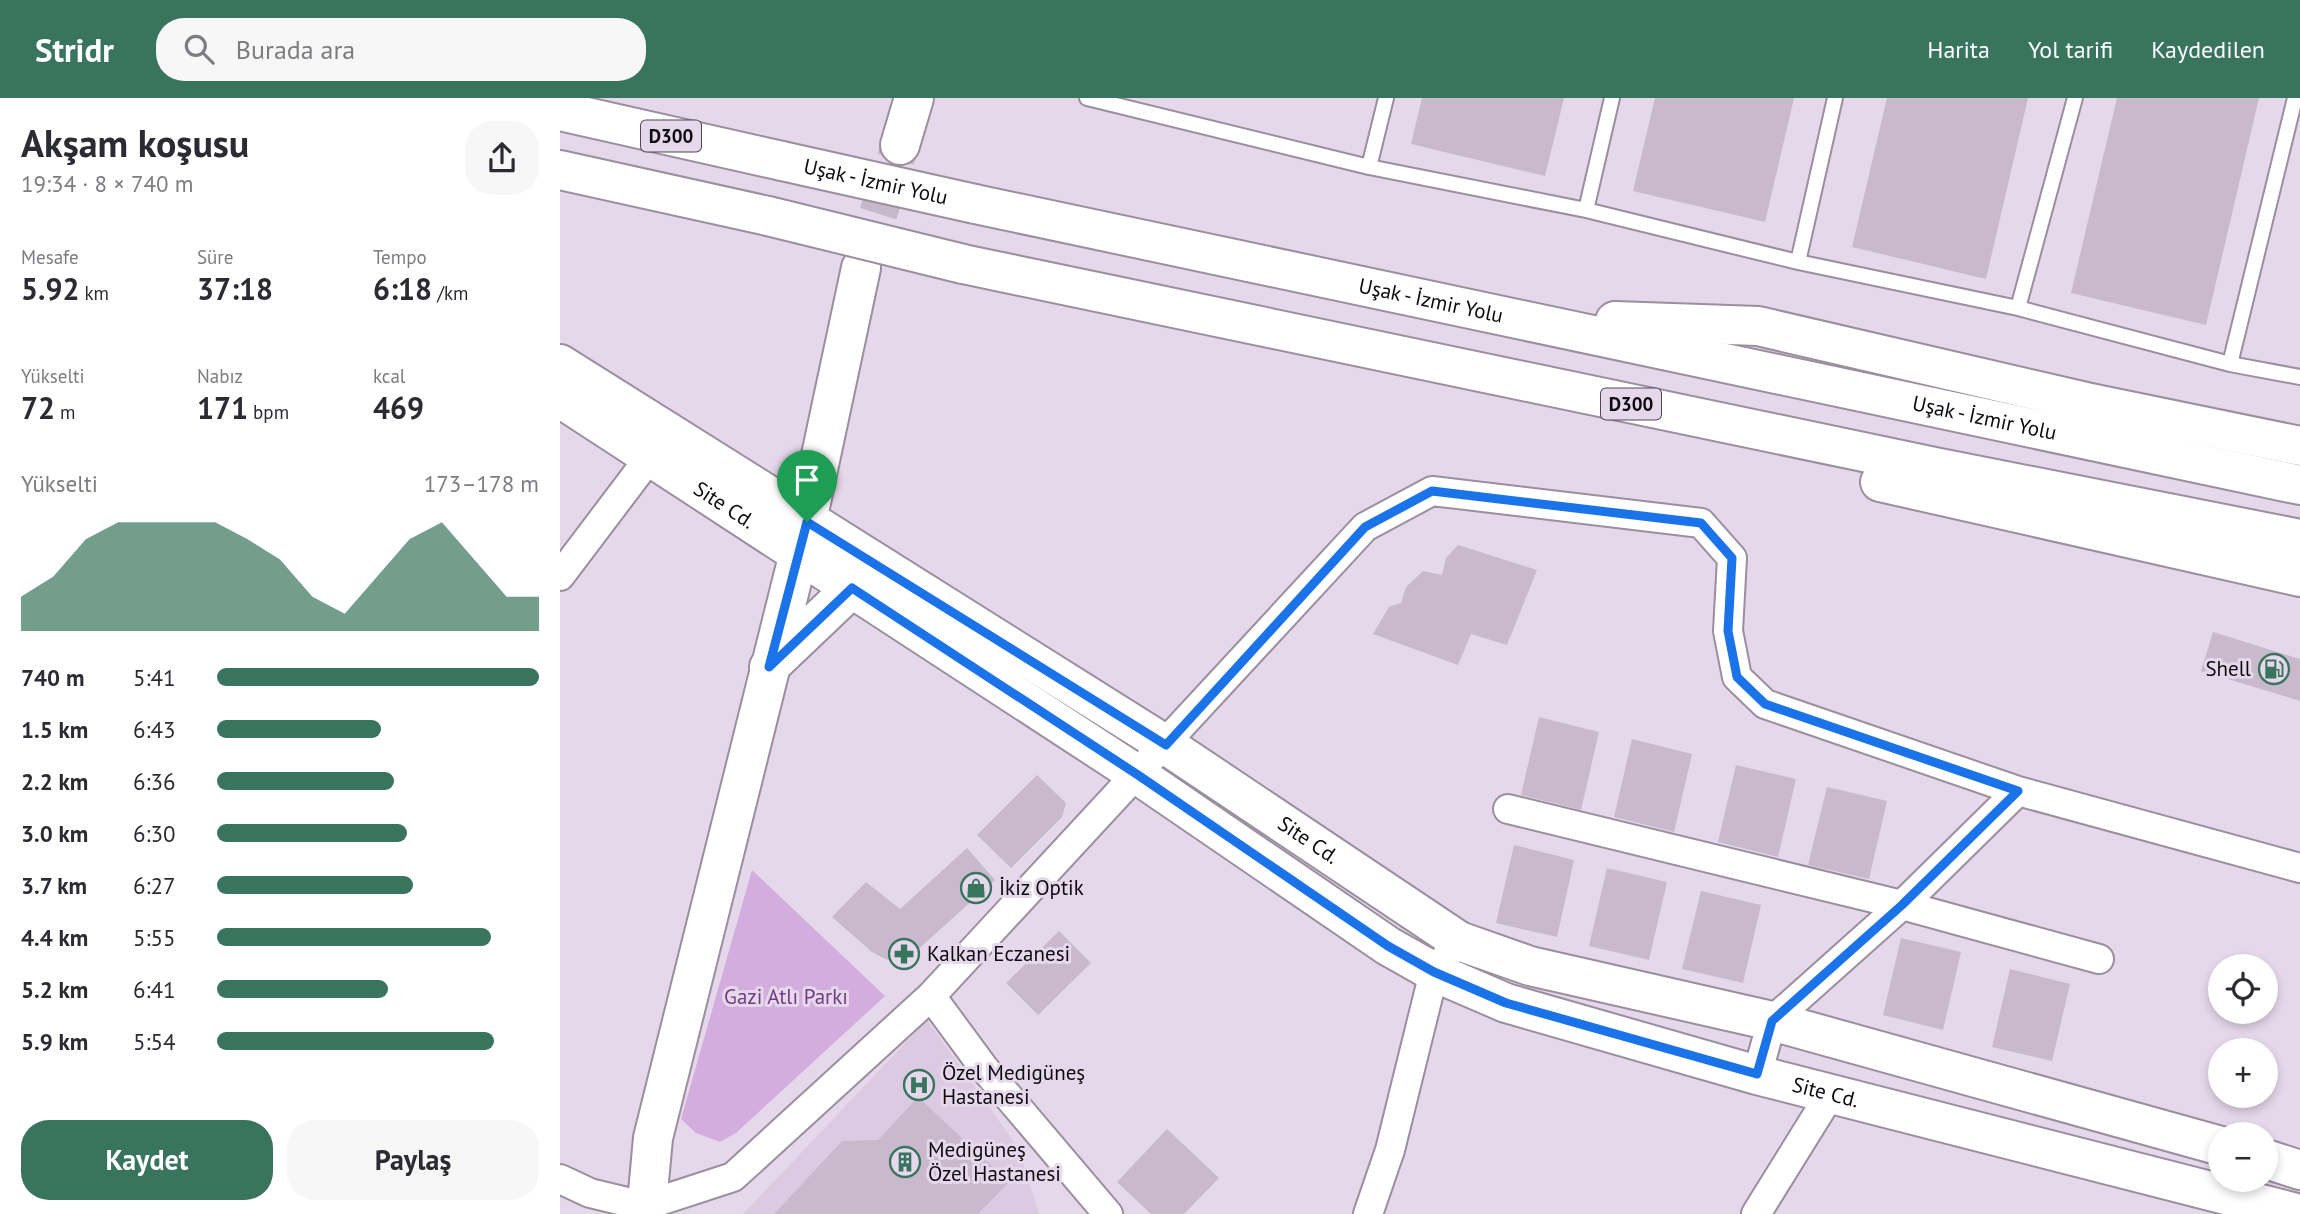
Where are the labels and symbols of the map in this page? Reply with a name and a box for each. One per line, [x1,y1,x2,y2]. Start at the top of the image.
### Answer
road number: D300 [641,120,701,152]
street label: Uşak - İzmir Yolu [801,152,950,211]
street label: Uşak - İzmir Yolu [1356,272,1506,329]
road number: D300 [1601,388,1661,420]
street label: Uşak - İzmir Yolu [1910,389,2059,446]
pin [777,450,837,522]
street label: Site Cd. [689,475,760,534]
fuel station icon: Shell [2257,652,2291,686]
place label: Shell [2205,655,2251,682]
street label: Site Cd. [1273,810,1344,870]
shop icon: İkiz Optik [959,871,993,905]
place label: İkiz Optik [999,874,1084,901]
pharmacy icon: Kalkan Eczanesi [887,937,921,971]
place label: Kalkan Eczanesi [927,940,1070,967]
park label: Gazi Atlı Parkı [724,983,848,1010]
place label: Özel Medigüneş Hastanesi [942,1059,1085,1110]
hospital icon: Özel Medigüneş Hastanesi [902,1068,936,1102]
street label: Site Cd. [1789,1071,1862,1114]
place label: Medigüneş Özel Hastanesi [928,1136,1061,1187]
building icon: Medigüneş Özel Hastanesi [888,1145,922,1179]

